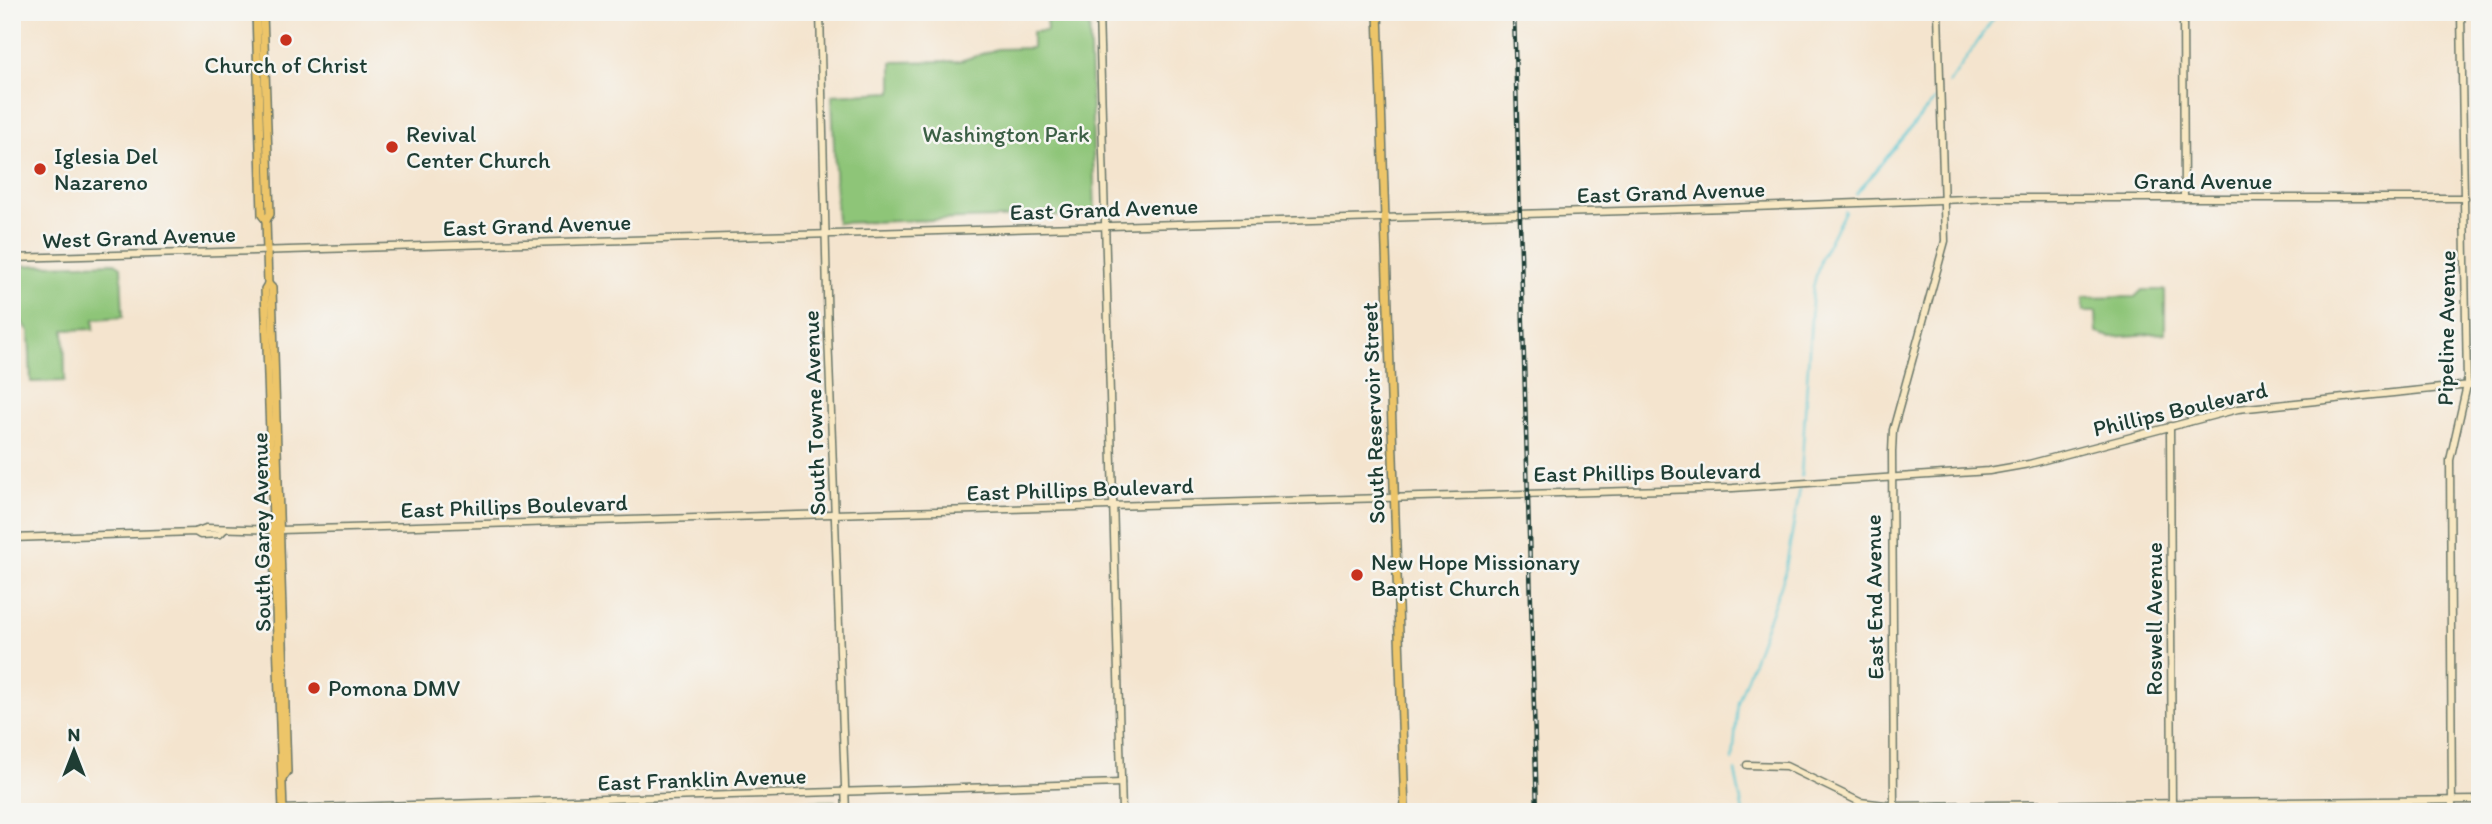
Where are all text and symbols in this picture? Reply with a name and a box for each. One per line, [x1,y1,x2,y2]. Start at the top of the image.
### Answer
marker: Church of Christ [278,32,294,48]
place label: Church of Christ [204,51,368,79]
place label: Revival Center Church [406,120,551,174]
park label: Washington Park [922,120,1090,148]
marker: Revival Center Church [384,139,400,155]
place label: Iglesia Del Nazareno [54,142,158,196]
marker: Iglesia Del Nazareno [32,161,48,177]
street label: Grand Avenue [2134,167,2272,195]
street label: East Grand Avenue [1576,175,1766,209]
street label: East Grand Avenue [1009,192,1199,226]
street label: East Grand Avenue [442,208,632,242]
street label: West Grand Avenue [42,220,236,254]
street label: Pipeline Avenue [2431,250,2461,406]
street label: South Reservoir Street [1355,301,1391,524]
street label: South Towne Avenue [796,310,832,516]
street label: Phillips Boulevard [2090,375,2271,443]
street label: South Garey Avenue [245,432,277,632]
street label: East Phillips Boulevard [1533,456,1761,488]
street label: East Phillips Boulevard [966,471,1194,507]
street label: East Phillips Boulevard [400,488,628,524]
street label: East End Avenue [1859,514,1889,680]
street label: Roswell Avenue [2140,542,2168,696]
place label: New Hope Missionary Baptist Church [1371,548,1580,602]
marker: New Hope Missionary Baptist Church [1349,567,1365,583]
place label: Pomona DMV [328,674,460,702]
marker: Pomona DMV [306,680,322,696]
north arrow [38,716,108,786]
text: N [68,723,80,746]
street label: East Franklin Avenue [597,761,807,797]

